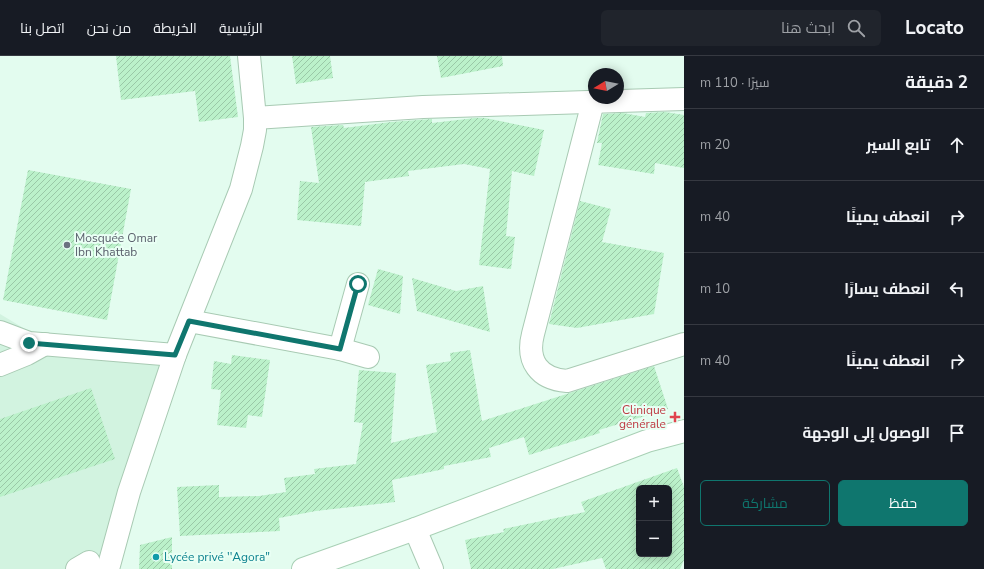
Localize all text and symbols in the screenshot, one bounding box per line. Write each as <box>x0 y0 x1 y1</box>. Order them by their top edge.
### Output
search box <box>601 10 881 46</box>
text: Locato <box>905 15 964 41</box>
icon: search <box>845 17 867 39</box>
text: ابحث هنا <box>781 18 835 38</box>
text: اتصل بنا <box>20 19 65 38</box>
text: من نحن <box>87 19 131 38</box>
text: الخريطة <box>153 19 197 38</box>
text: الرئيسية <box>219 19 263 38</box>
north arrow <box>588 68 624 104</box>
text: 2 دقيقة <box>905 71 968 94</box>
text: سيرًا · 110 m <box>700 74 770 92</box>
icon: ahead <box>946 134 968 156</box>
text: تابع السير <box>866 135 930 155</box>
text: 20 m <box>700 136 730 154</box>
icon: right <box>946 206 968 228</box>
text: انعطف يمينًا <box>846 207 930 227</box>
text: 40 m <box>700 208 730 226</box>
place label: Mosquée Omar Ibn Khattab <box>75 230 158 260</box>
marker: Mosquée Omar Ibn Khattab <box>62 240 72 250</box>
route start <box>349 275 367 293</box>
icon: left <box>946 278 968 300</box>
text: انعطف يسارًا <box>844 279 930 299</box>
text: 10 m <box>700 280 730 298</box>
route end <box>20 334 38 352</box>
icon: right <box>946 350 968 372</box>
text: انعطف يمينًا <box>846 351 930 371</box>
text: 40 m <box>700 352 730 370</box>
place label: Clinique générale <box>619 402 666 432</box>
marker: Clinique générale <box>669 411 681 423</box>
icon: arrive <box>946 422 968 444</box>
text: الوصول إلى الوجهة <box>802 423 930 443</box>
button: مشاركة <box>700 480 830 526</box>
button: حفظ <box>838 480 968 526</box>
map controls <box>636 485 672 557</box>
button: + <box>636 485 672 521</box>
button: − <box>636 521 672 557</box>
place label: Lycée privé ''Agora" <box>164 549 270 565</box>
marker: Lycée privé ''Agora" <box>151 552 161 562</box>

